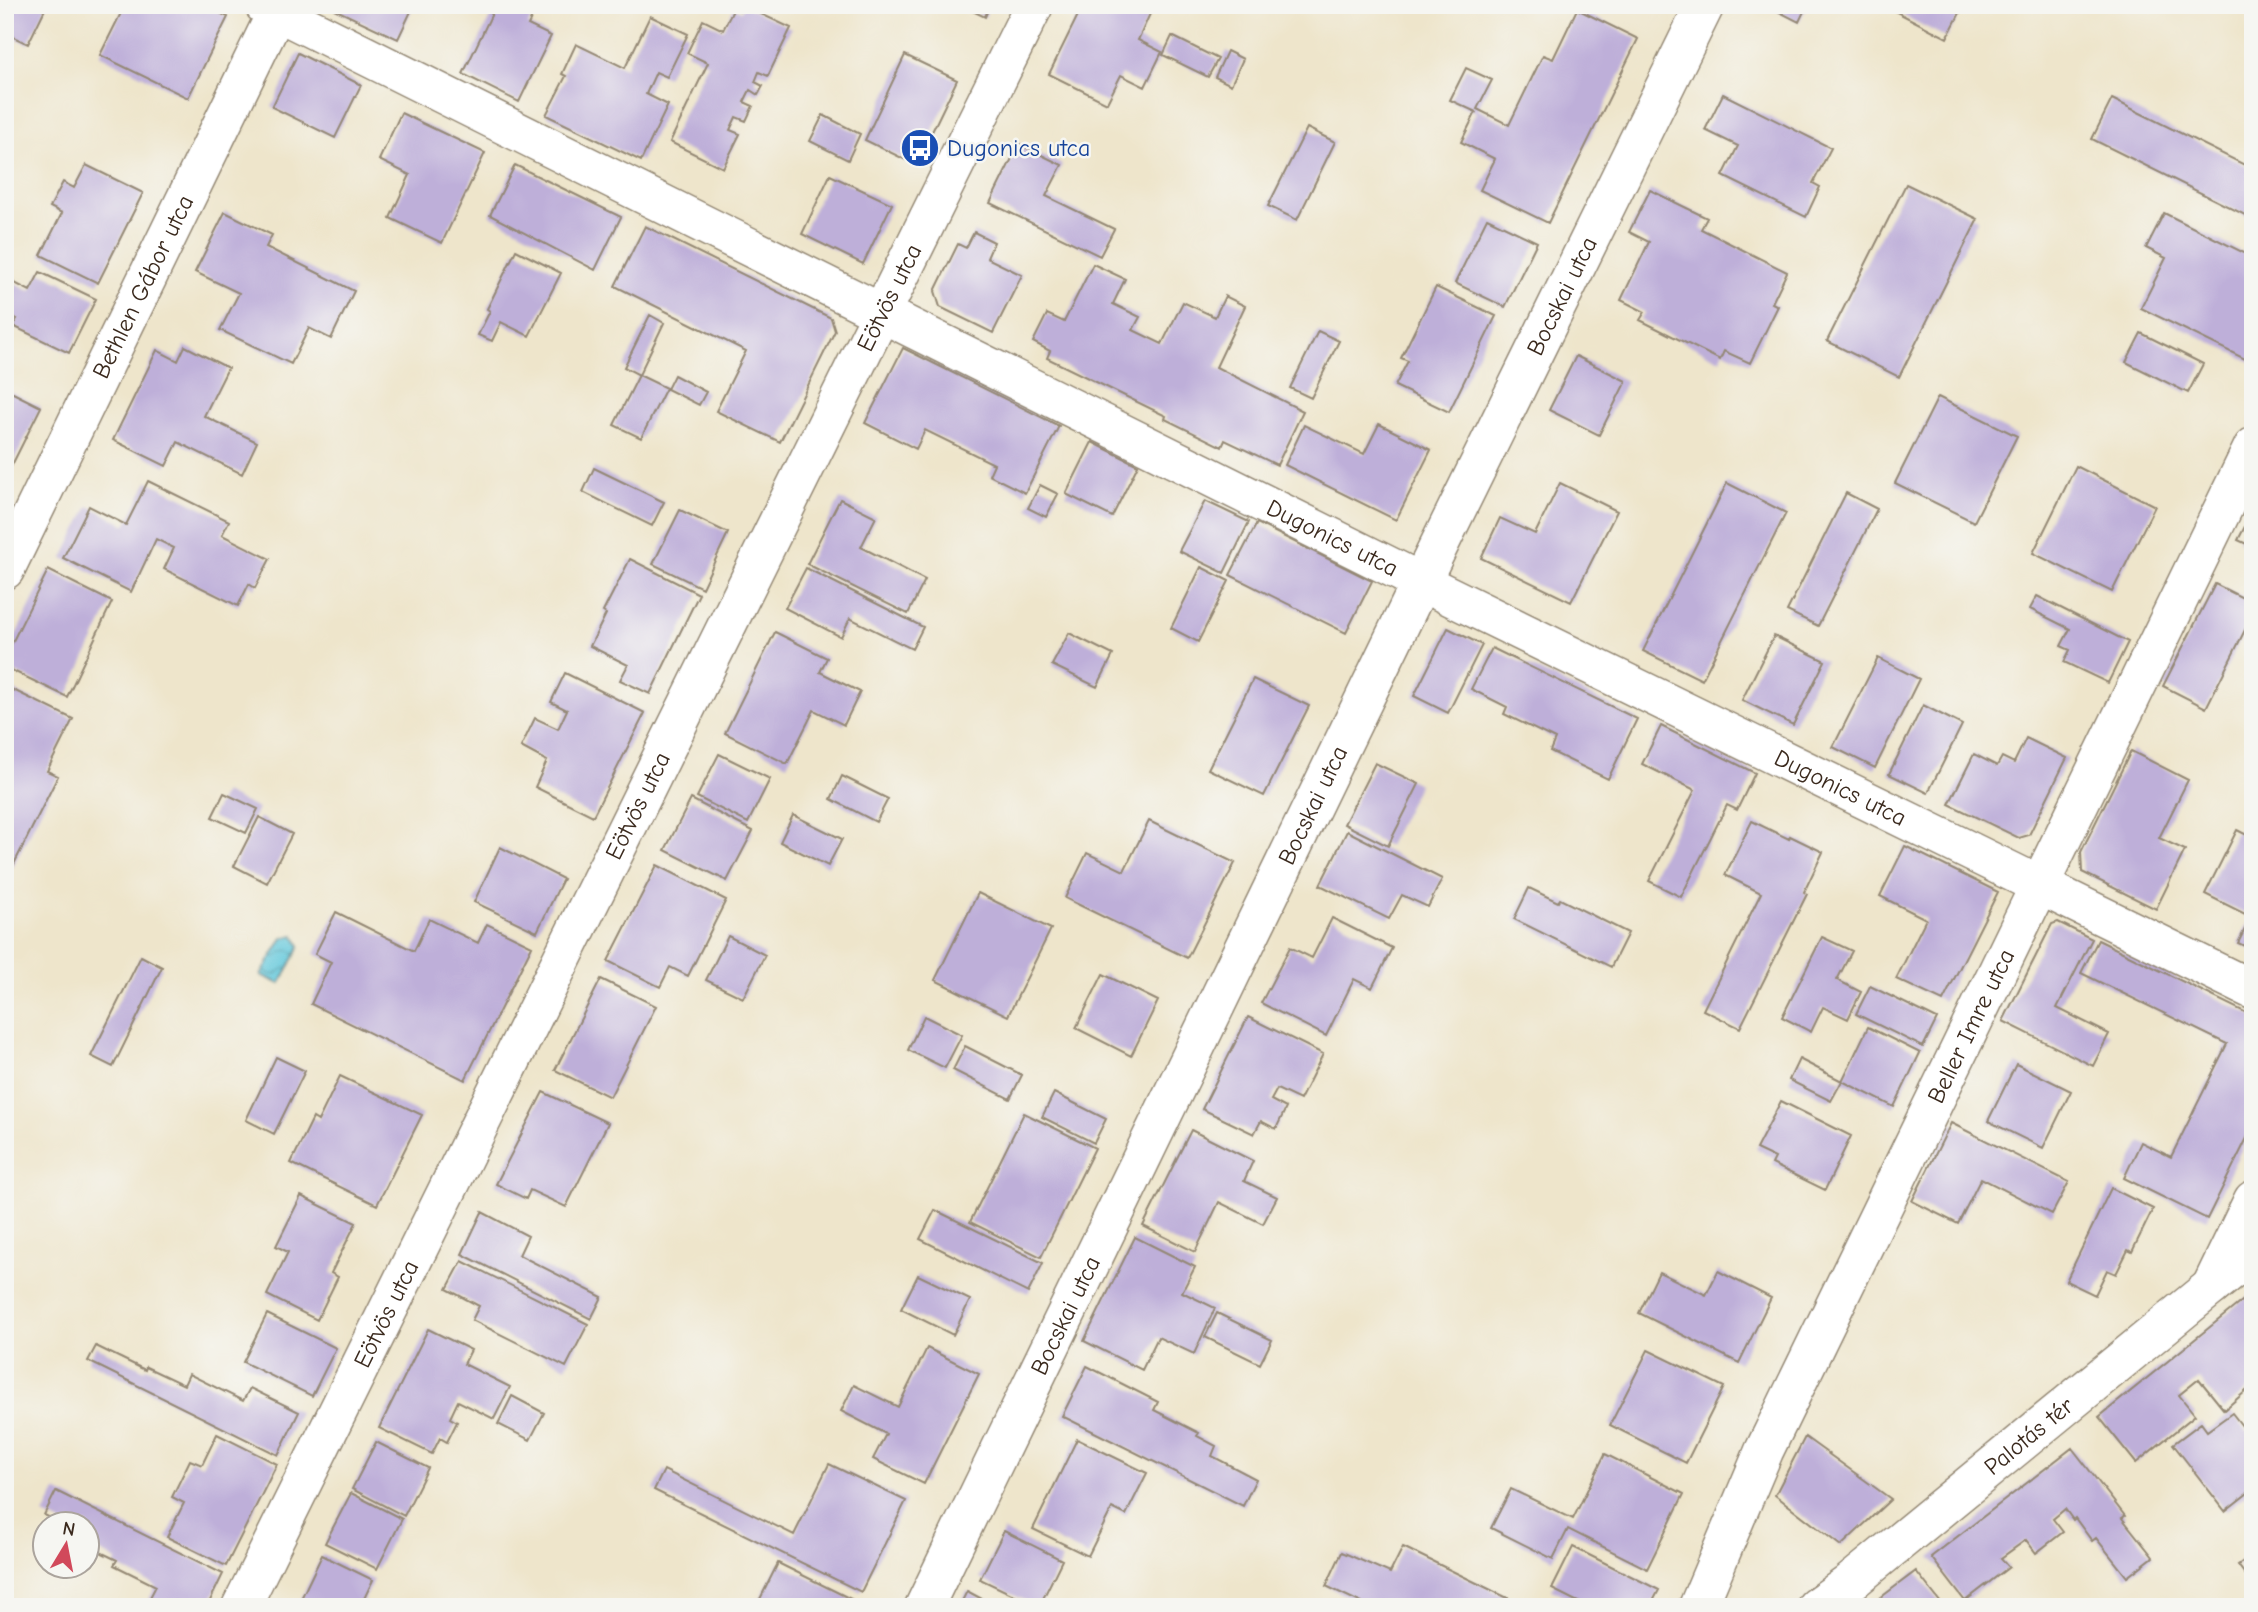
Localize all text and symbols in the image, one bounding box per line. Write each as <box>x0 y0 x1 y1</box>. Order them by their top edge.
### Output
bus stop icon: Dugonics utca <box>899 127 941 169</box>
place label: Dugonics utca <box>947 134 1090 162</box>
street label: Bethlen Gábor utca <box>86 191 199 383</box>
street label: Bocskai utca <box>1521 232 1603 360</box>
street label: Eötvös utca <box>851 239 928 356</box>
street label: Dugonics utca <box>1262 493 1403 582</box>
street label: Bocskai utca <box>1272 741 1353 869</box>
street label: Dugonics utca <box>1770 743 1911 832</box>
street label: Eötvös utca <box>599 747 676 864</box>
street label: Beller Imre utca <box>1922 945 2020 1108</box>
street label: Bocskai utca <box>1025 1252 1106 1379</box>
street label: Eötvös utca <box>348 1256 424 1372</box>
street label: Palotás tér <box>1979 1391 2079 1481</box>
north arrow <box>32 1510 102 1580</box>
text: N <box>61 1517 77 1541</box>

